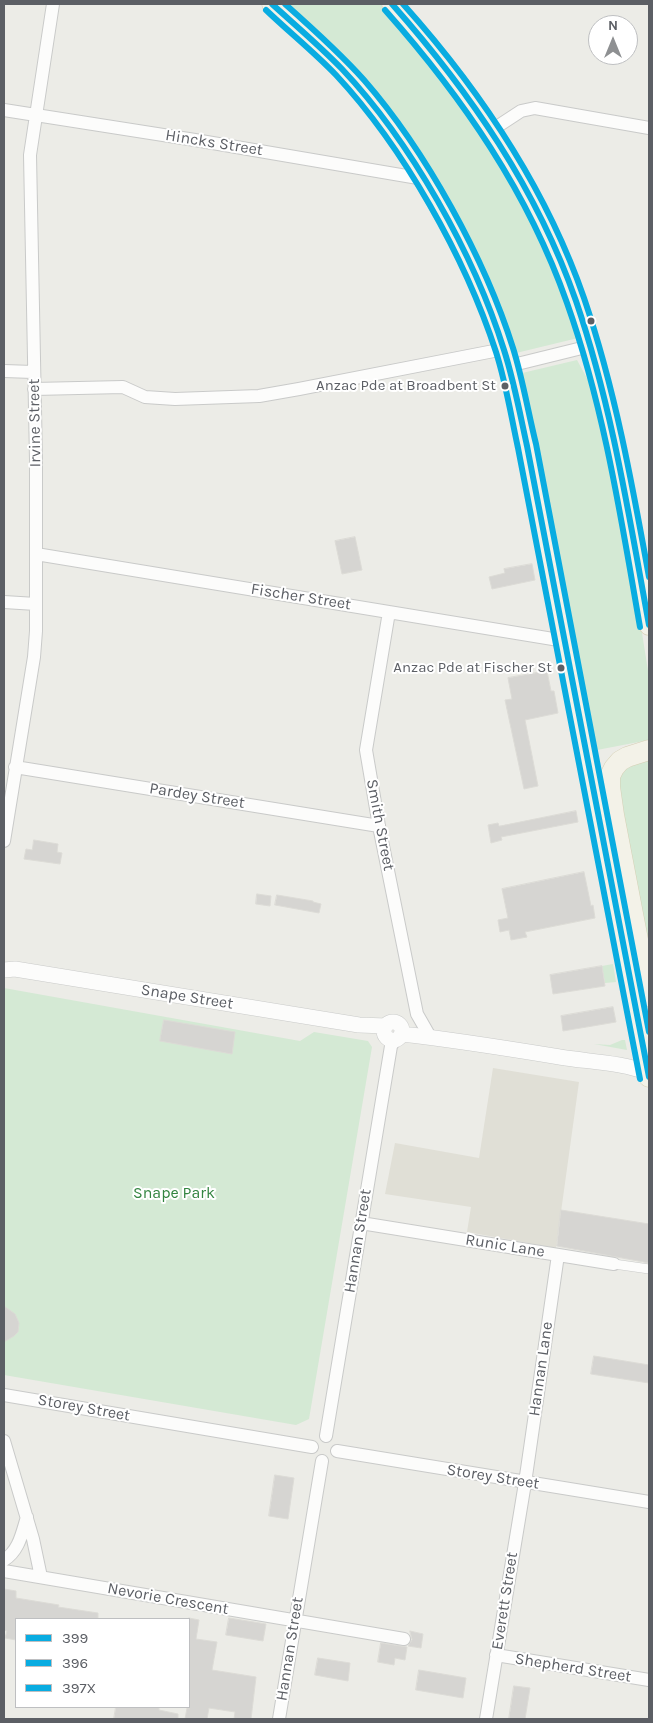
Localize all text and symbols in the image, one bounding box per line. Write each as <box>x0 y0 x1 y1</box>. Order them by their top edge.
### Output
north arrow <box>588 15 638 65</box>
text: N <box>608 17 618 34</box>
street label: Hincks Street <box>164 126 264 160</box>
unlabelled marker <box>586 316 596 326</box>
place label: Anzac Pde at Broadbent St <box>316 377 496 395</box>
street label: Irvine Street <box>25 379 45 467</box>
marker: Anzac Pde at Broadbent St <box>500 381 510 391</box>
street label: Fischer Street <box>250 580 352 614</box>
place label: Anzac Pde at Fischer St <box>393 659 552 677</box>
marker: Anzac Pde at Fischer St <box>556 663 566 673</box>
street label: Smith Street <box>362 778 398 872</box>
street label: Pardey Street <box>148 779 246 813</box>
street label: Snape Street <box>139 980 235 1014</box>
park label: Snape Park <box>133 1183 215 1203</box>
street label: Hannan Street <box>340 1188 376 1294</box>
street label: Runic Lane <box>464 1230 546 1262</box>
street label: Hannan Lane <box>525 1321 557 1417</box>
street label: Storey Street <box>36 1390 132 1426</box>
street label: Storey Street <box>445 1460 541 1494</box>
street label: Everett Street <box>488 1551 522 1651</box>
street label: Nevorie Crescent <box>106 1579 230 1619</box>
street label: Hannan Street <box>272 1596 308 1702</box>
legend <box>15 1618 190 1708</box>
text: 399 <box>62 1629 88 1647</box>
street label: Shepherd Street <box>513 1649 633 1687</box>
text: 396 <box>62 1654 88 1672</box>
text: 397X <box>62 1679 96 1697</box>

